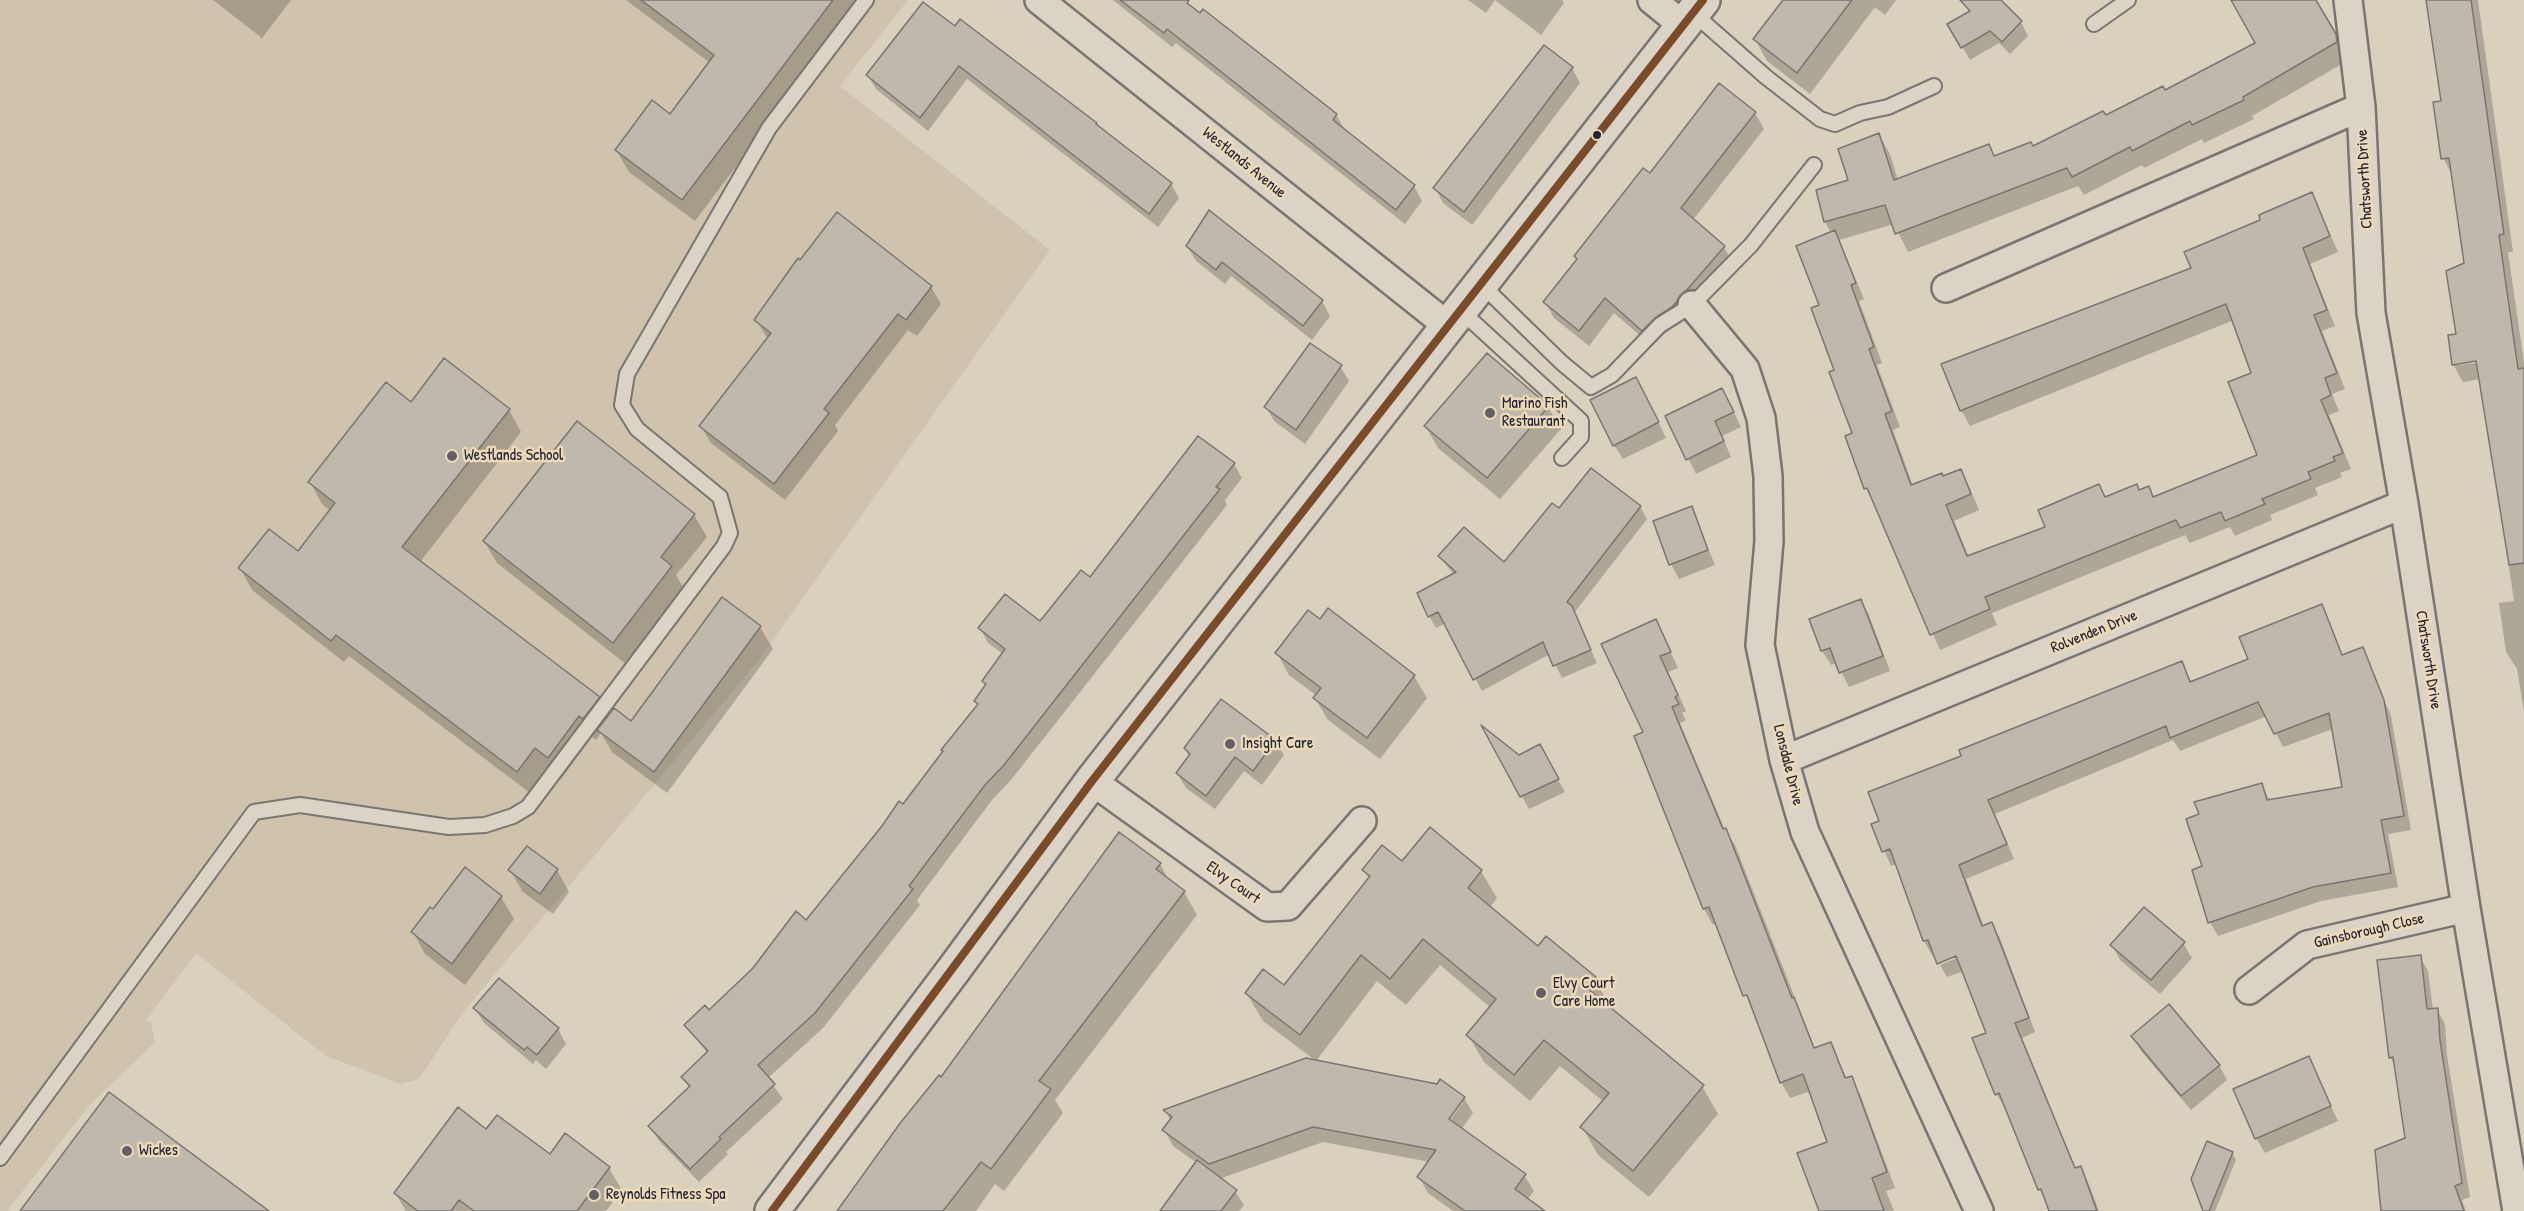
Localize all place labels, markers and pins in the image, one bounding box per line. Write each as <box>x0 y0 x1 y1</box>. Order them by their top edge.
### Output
unlabelled marker <box>1591 129 1603 141</box>
place label: Marino Fish Restaurant <box>1502 394 1567 432</box>
marker: Marino Fish Restaurant <box>1483 406 1497 420</box>
place label: Westlands School <box>464 446 563 466</box>
marker: Westlands School <box>445 449 459 463</box>
place label: Insight Care <box>1242 734 1313 754</box>
marker: Insight Care <box>1223 737 1237 751</box>
place label: Elvy Court Care Home <box>1553 974 1615 1012</box>
marker: Elvy Court Care Home <box>1534 986 1548 1000</box>
place label: Wickes <box>139 1141 178 1161</box>
marker: Wickes <box>120 1144 134 1158</box>
place label: Reynolds Fitness Spa <box>606 1185 726 1205</box>
marker: Reynolds Fitness Spa <box>587 1188 601 1202</box>

